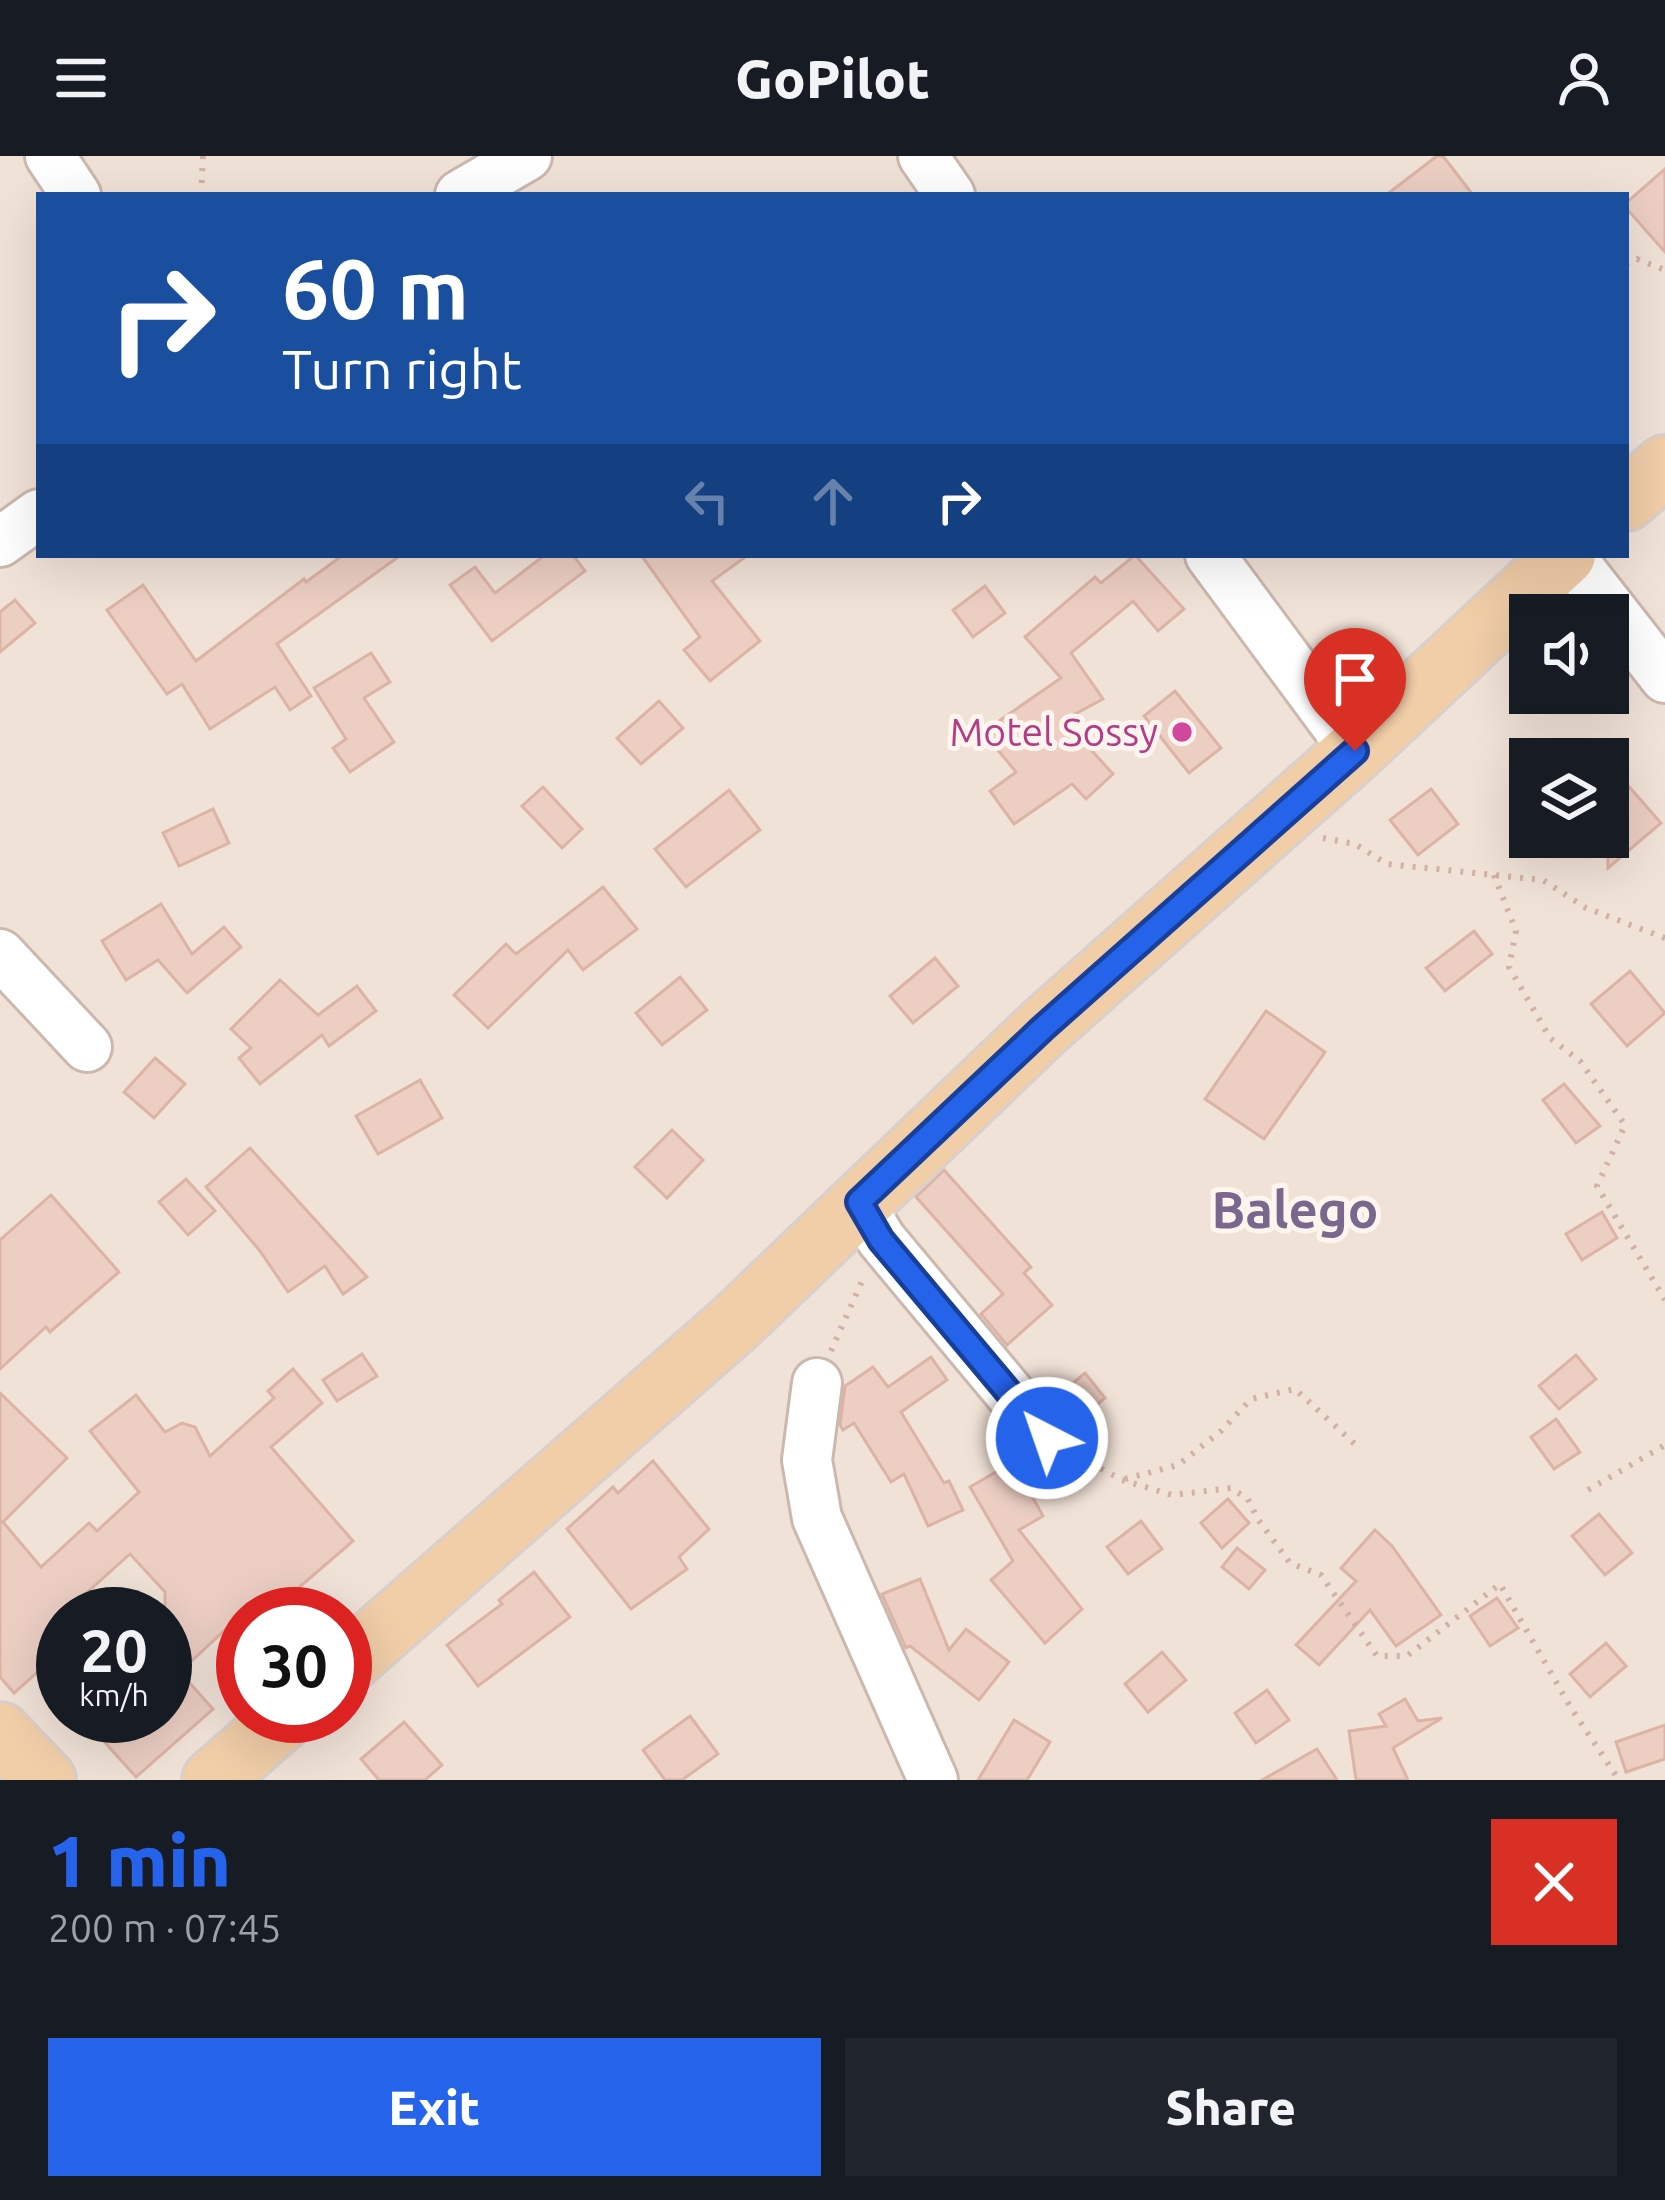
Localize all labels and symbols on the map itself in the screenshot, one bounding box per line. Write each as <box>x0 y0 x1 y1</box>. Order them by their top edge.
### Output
pin <box>1304 628 1406 751</box>
place label: Motel Sossy <box>949 710 1158 753</box>
marker: Motel Sossy <box>1169 719 1195 745</box>
district label: Balego <box>1211 1180 1379 1238</box>
position arrow <box>984 1375 1110 1501</box>
speed limit sign: 30 <box>216 1587 372 1743</box>

